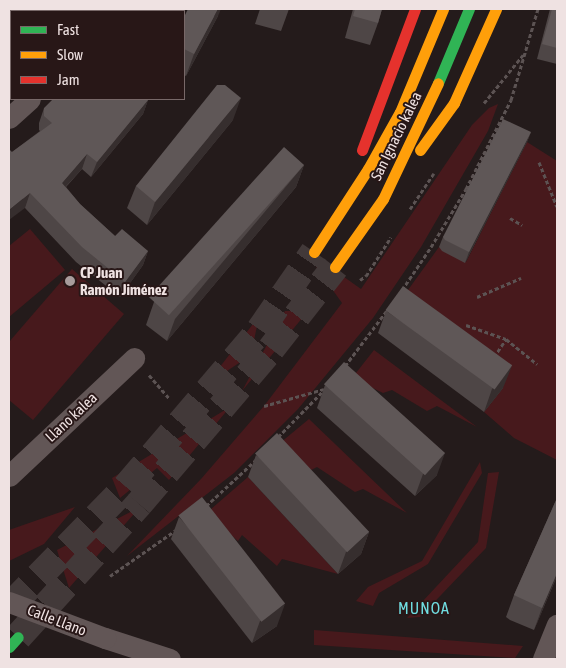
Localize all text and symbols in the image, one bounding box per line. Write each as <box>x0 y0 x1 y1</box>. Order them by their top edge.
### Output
legend <box>10 10 185 100</box>
text: Fast <box>57 21 79 38</box>
text: Slow <box>57 46 83 63</box>
text: Jam <box>57 71 80 88</box>
street label: San Ignacio kalea <box>367 89 425 183</box>
place label: CP Juan Ramón Jiménez <box>80 263 167 298</box>
marker: CP Juan Ramón Jiménez <box>64 275 76 287</box>
street label: Llano kalea <box>41 388 101 446</box>
district label: MUNOA <box>397 598 451 618</box>
street label: Calle Llano <box>25 601 89 639</box>

